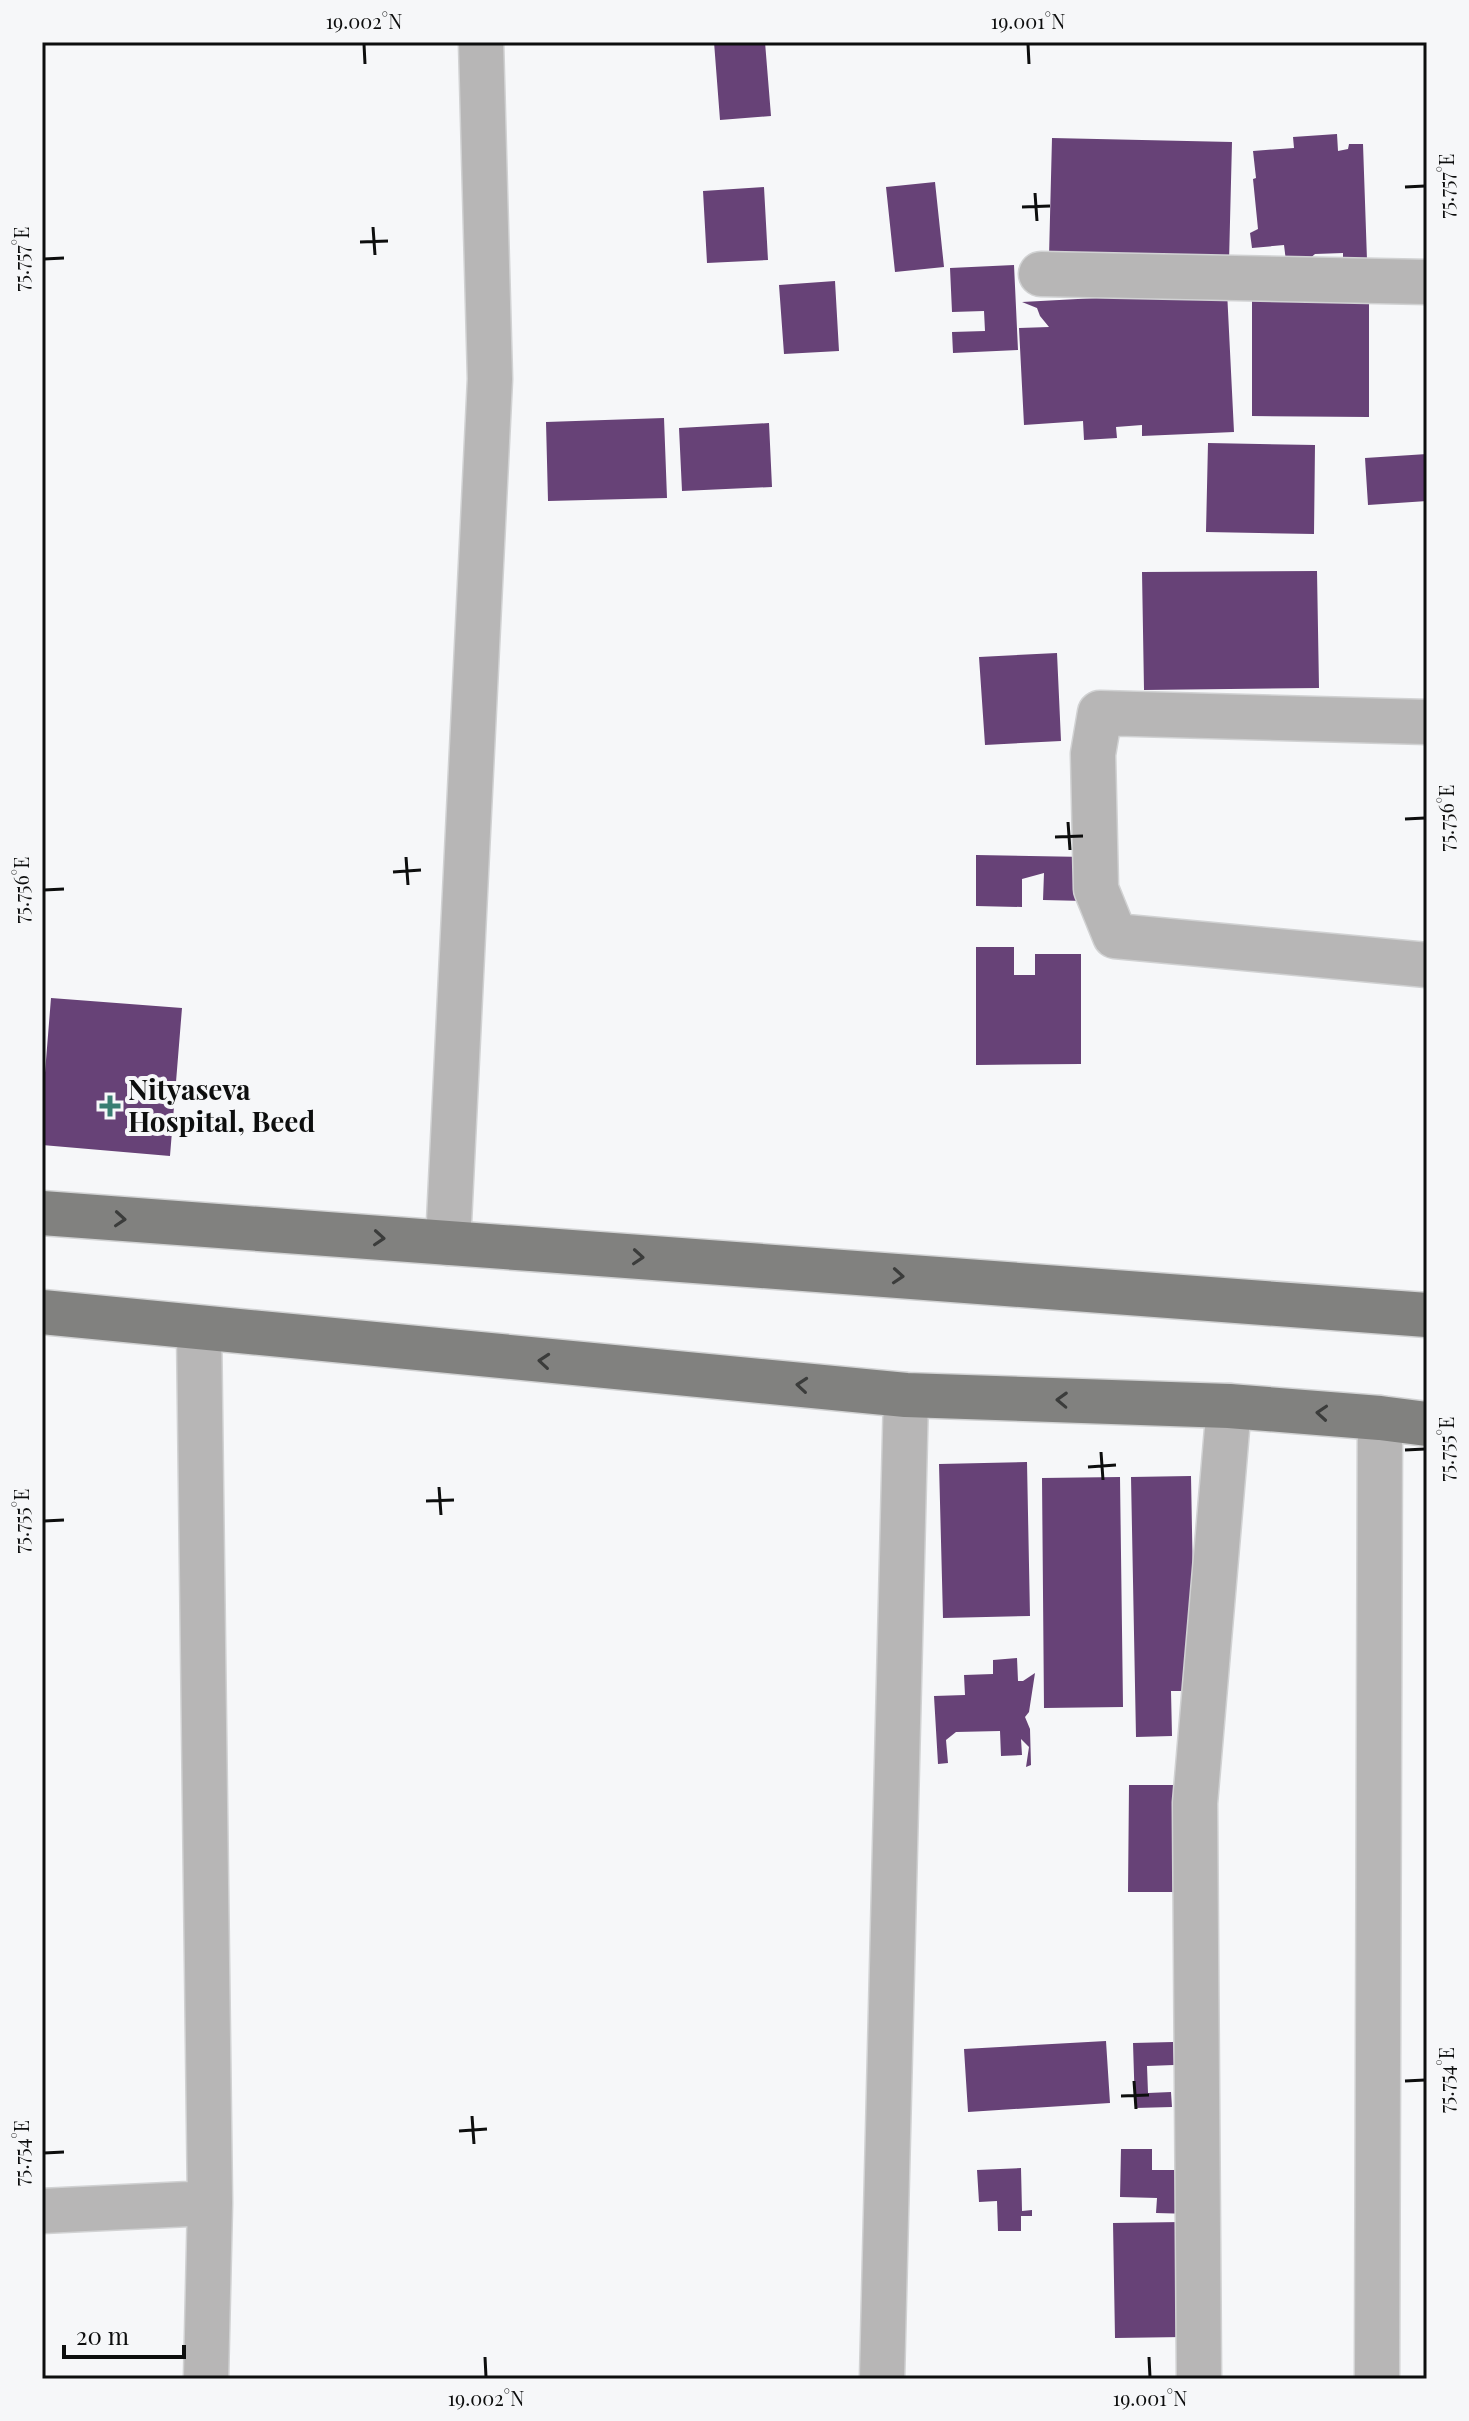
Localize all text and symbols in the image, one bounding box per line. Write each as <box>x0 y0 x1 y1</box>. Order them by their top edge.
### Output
text: 19.002°N <box>326 7 402 34</box>
text: 19.001°N <box>991 7 1065 34</box>
text: 75.757°E <box>1432 154 1459 218</box>
text: 75.757°E <box>7 227 34 291</box>
text: 75.756°E <box>1432 785 1459 851</box>
text: 75.756°E <box>7 857 34 923</box>
place label: Nityaseva Hospital, Beed <box>128 1070 315 1139</box>
marker: Nityaseva Hospital, Beed <box>99 1095 121 1117</box>
one-way arrow <box>114 1210 127 1227</box>
one-way arrow <box>373 1229 386 1246</box>
one-way arrow <box>632 1248 645 1265</box>
one-way arrow <box>892 1267 905 1284</box>
one-way arrow <box>537 1352 550 1369</box>
one-way arrow <box>796 1377 809 1394</box>
one-way arrow <box>1055 1392 1068 1409</box>
one-way arrow <box>1315 1405 1328 1422</box>
text: 75.755°E <box>1432 1417 1459 1481</box>
text: 75.755°E <box>7 1489 34 1553</box>
text: 75.754°E <box>1432 2047 1459 2113</box>
text: 75.754°E <box>7 2120 34 2186</box>
scale bar <box>64 2309 184 2359</box>
text: 20 m <box>76 2319 129 2351</box>
text: 19.002°N <box>448 2384 524 2411</box>
text: 19.001°N <box>1113 2384 1187 2411</box>

